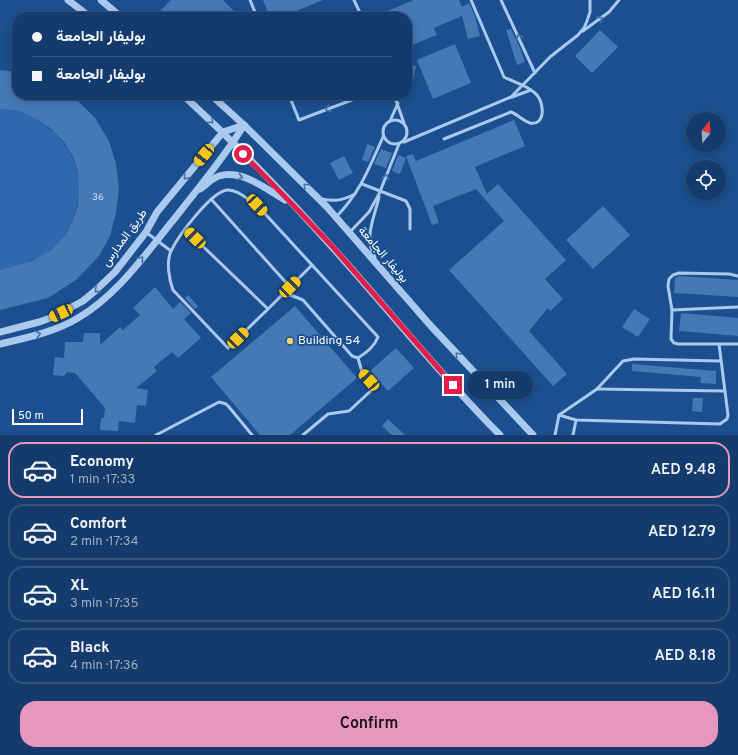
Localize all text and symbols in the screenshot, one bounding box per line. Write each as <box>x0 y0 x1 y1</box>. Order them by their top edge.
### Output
one-way arrow <box>595 16 602 23</box>
text: بوليفار الجامعة <box>56 28 146 47</box>
one-way arrow <box>515 34 523 41</box>
text: بوليفار الجامعة <box>56 66 146 85</box>
one-way arrow <box>325 104 332 112</box>
north arrow <box>686 112 726 152</box>
map controls <box>686 112 726 200</box>
one-way arrow <box>207 117 214 124</box>
car <box>192 142 216 168</box>
route start <box>234 145 252 163</box>
button: locate <box>686 160 726 200</box>
one-way arrow <box>183 172 190 180</box>
one-way arrow <box>237 172 244 181</box>
one-way arrow <box>381 174 389 182</box>
one-way arrow <box>303 183 311 191</box>
house number: 36 <box>92 191 104 204</box>
car <box>244 192 270 218</box>
street label: طريق المدارس <box>99 206 152 270</box>
street label: بوليفار الجامعة <box>354 223 412 287</box>
car <box>182 225 208 251</box>
one-way arrow <box>136 257 143 264</box>
car <box>277 274 303 300</box>
one-way arrow <box>94 285 102 292</box>
car <box>48 302 74 324</box>
car <box>225 325 251 351</box>
one-way arrow <box>34 330 41 339</box>
place label: Building 54 <box>298 333 360 349</box>
marker: Building 54 <box>285 336 295 346</box>
one-way arrow <box>456 352 463 360</box>
car <box>357 367 381 393</box>
callout: 1 min <box>467 371 533 399</box>
route end <box>444 376 462 394</box>
text: 1 min <box>485 377 515 393</box>
scale bar <box>12 407 83 426</box>
text: 50 m <box>18 409 44 423</box>
icon: car <box>22 452 58 488</box>
text: Economy <box>70 453 134 472</box>
text: AED 9.48 <box>651 461 716 480</box>
text: 1 min · 17:33 <box>70 472 135 488</box>
icon: car <box>22 514 58 550</box>
text: Comfort <box>70 515 127 534</box>
text: AED 12.79 <box>648 523 716 542</box>
text: 2 min · 17:34 <box>70 534 139 550</box>
icon: car <box>22 576 58 612</box>
text: XL <box>70 577 88 596</box>
text: AED 16.11 <box>652 585 716 604</box>
text: 3 min · 17:35 <box>70 596 139 612</box>
icon: car <box>22 638 58 674</box>
text: Black <box>70 639 110 658</box>
text: AED 8.18 <box>654 647 716 666</box>
text: 4 min · 17:36 <box>70 658 138 674</box>
button: Confirm <box>20 701 718 747</box>

